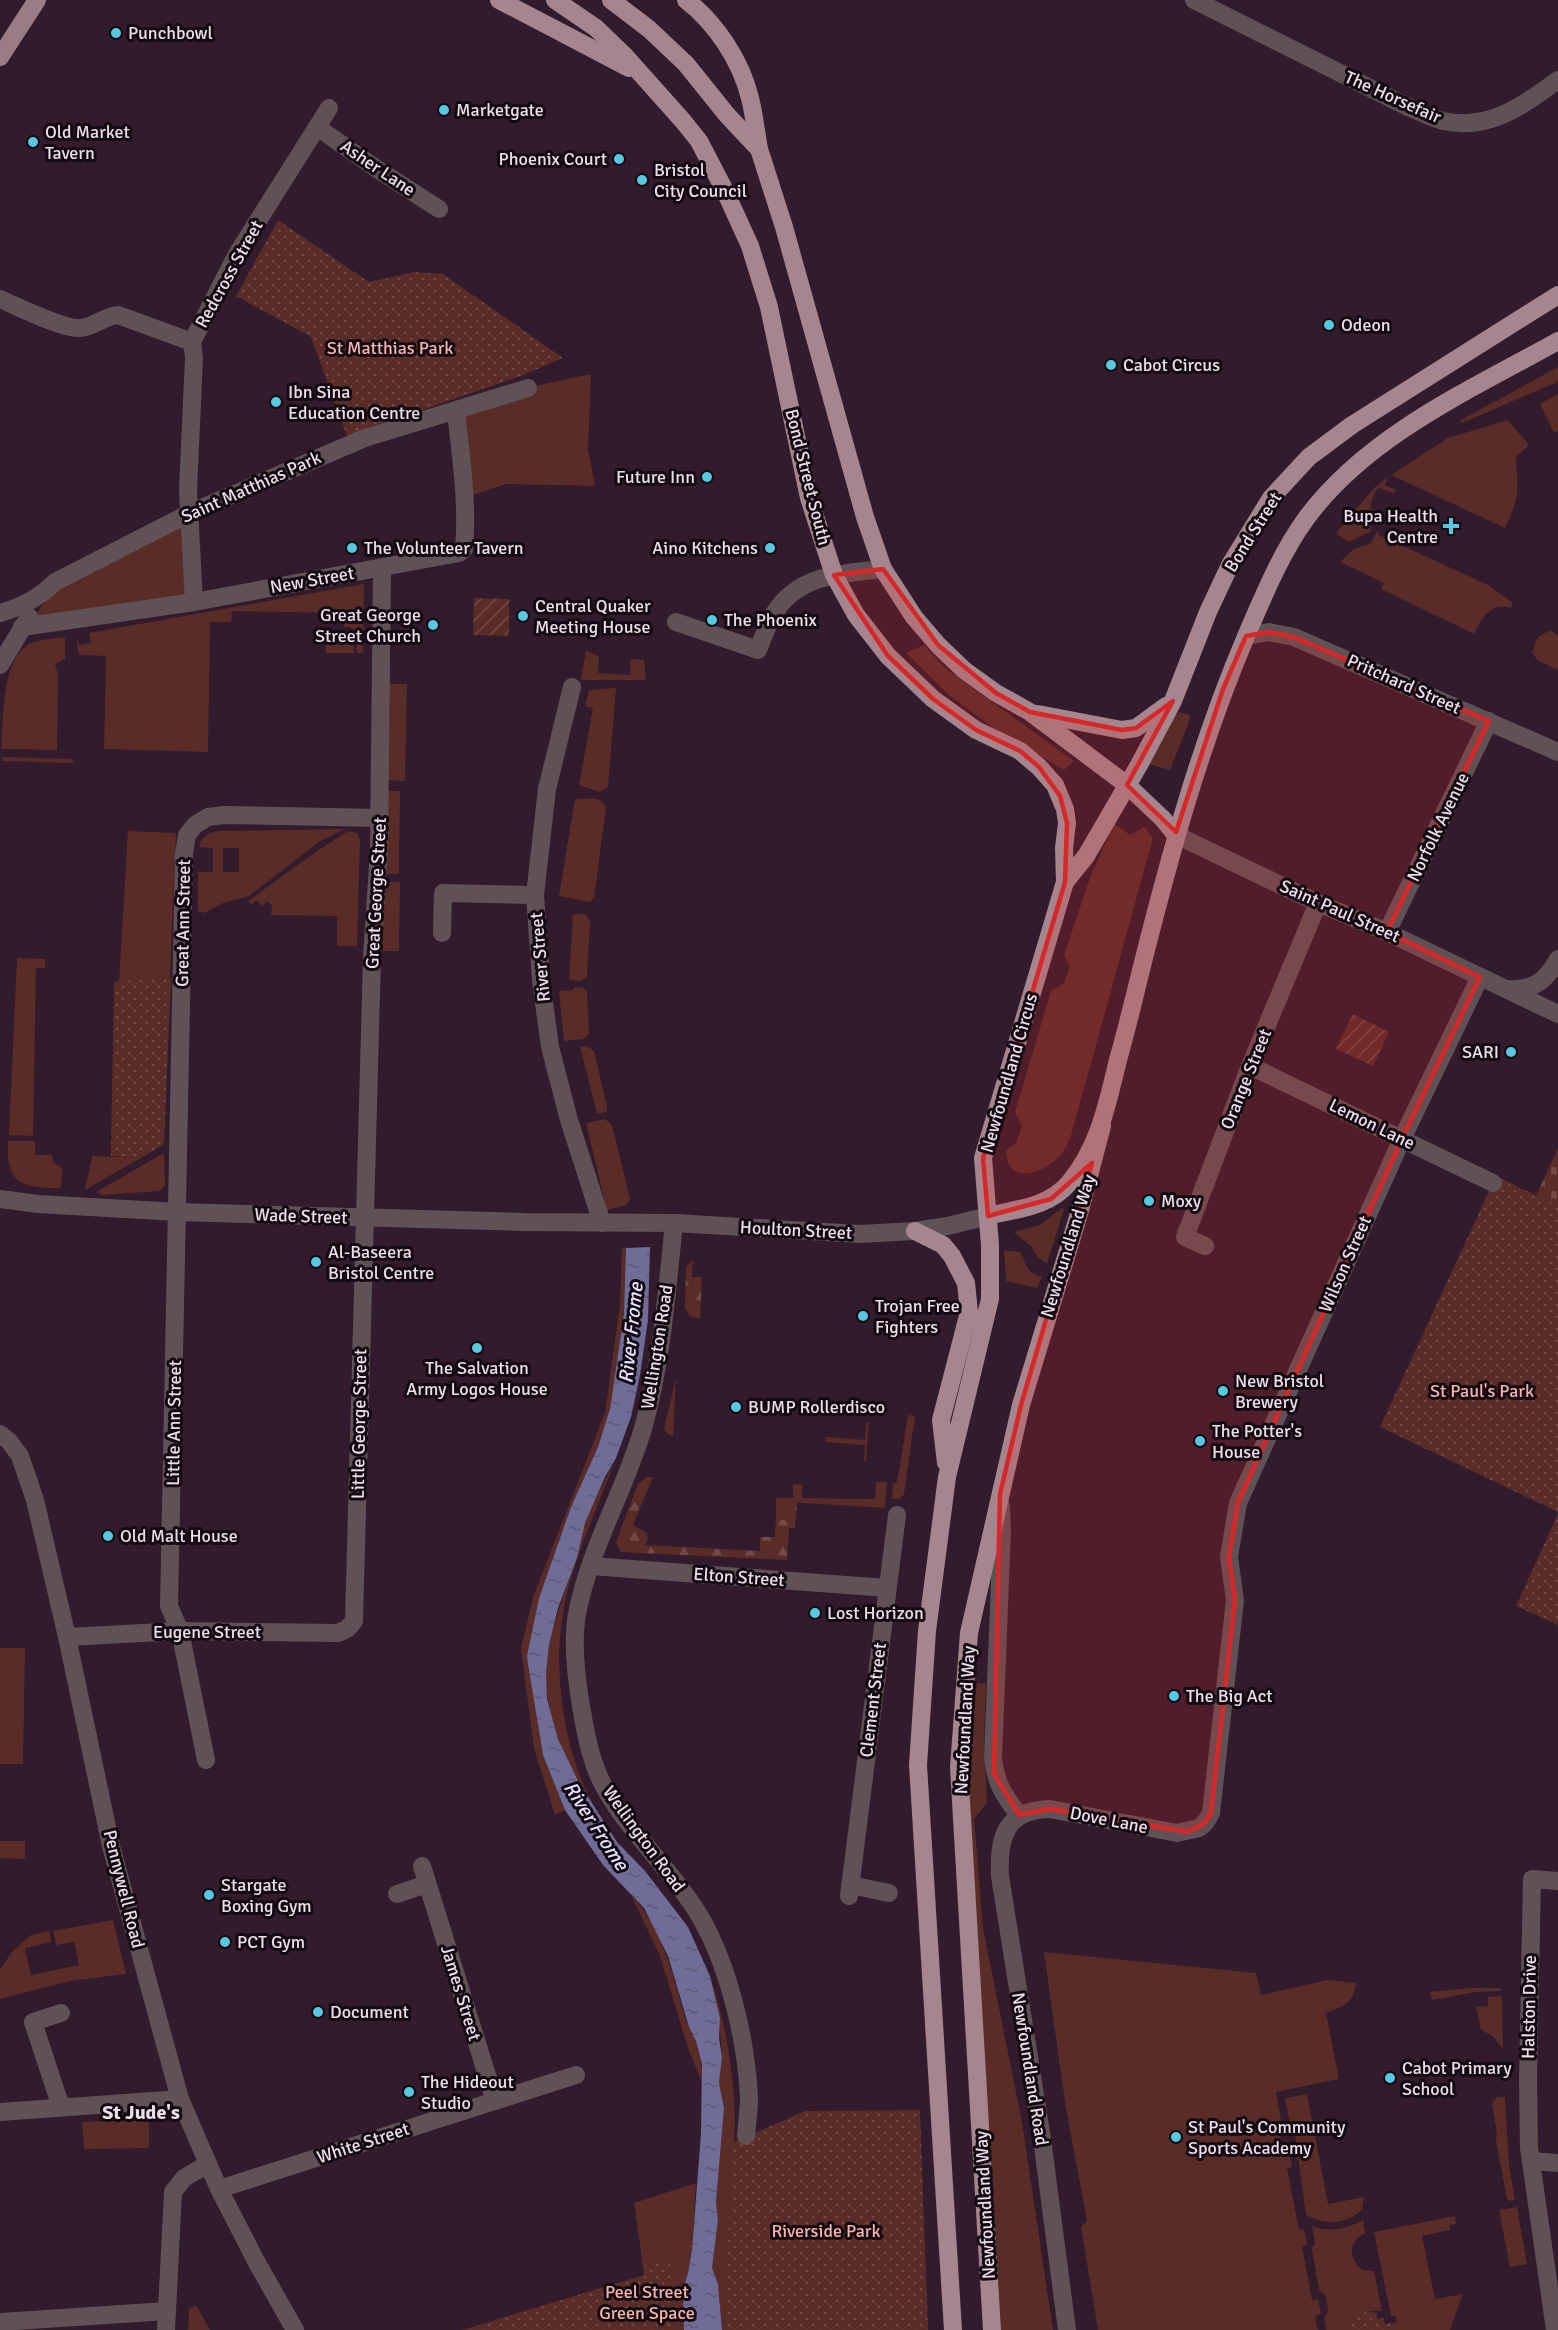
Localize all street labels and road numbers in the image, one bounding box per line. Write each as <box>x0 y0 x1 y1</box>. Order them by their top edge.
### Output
street label: The Horsefair <box>1341 66 1445 128</box>
street label: Asher Lane <box>336 135 420 201</box>
street label: Redcross Street <box>190 216 268 332</box>
street label: Bond Street South <box>780 407 836 547</box>
street label: Saint Matthias Park <box>178 446 324 528</box>
street label: Bond Street <box>1220 488 1286 576</box>
street label: New Street <box>268 562 356 598</box>
street label: Pritchard Street <box>1344 649 1464 719</box>
street label: Norfolk Avenue <box>1402 769 1474 885</box>
street label: Great George Street <box>361 817 391 969</box>
street label: Great Ann Street <box>171 859 195 987</box>
street label: Saint Paul Street <box>1277 875 1403 947</box>
street label: River Street <box>525 911 555 1003</box>
street label: Newfoundland Circus <box>976 991 1042 1155</box>
street label: Orange Street <box>1216 1025 1276 1133</box>
street label: Lemon Lane <box>1326 1094 1418 1154</box>
street label: Newfoundland Way <box>1036 1171 1100 1320</box>
street label: Wade Street <box>254 1203 348 1229</box>
street label: Wilson Street <box>1314 1212 1376 1316</box>
street label: Houlton Street <box>739 1216 853 1244</box>
street label: Wellington Road <box>636 1283 678 1411</box>
street label: Little George Street <box>347 1349 371 1499</box>
street label: Little Ann Street <box>162 1360 186 1486</box>
street label: Elton Street <box>693 1563 785 1591</box>
street label: Eugene Street <box>153 1621 261 1643</box>
street label: Clement Street <box>855 1641 891 1759</box>
street label: Newfoundland Way <box>950 1645 980 1795</box>
street label: Wellington Road <box>598 1782 690 1896</box>
street label: Dove Lane <box>1068 1802 1150 1838</box>
street label: Pennywell Road <box>99 1828 149 1950</box>
street label: James Street <box>436 1943 486 2043</box>
street label: Halston Drive <box>1517 1955 1541 2059</box>
street label: Newfoundland Road <box>1007 1991 1053 2147</box>
street label: White Street <box>314 2118 412 2168</box>
street label: Newfoundland Way <box>970 2130 1000 2280</box>

